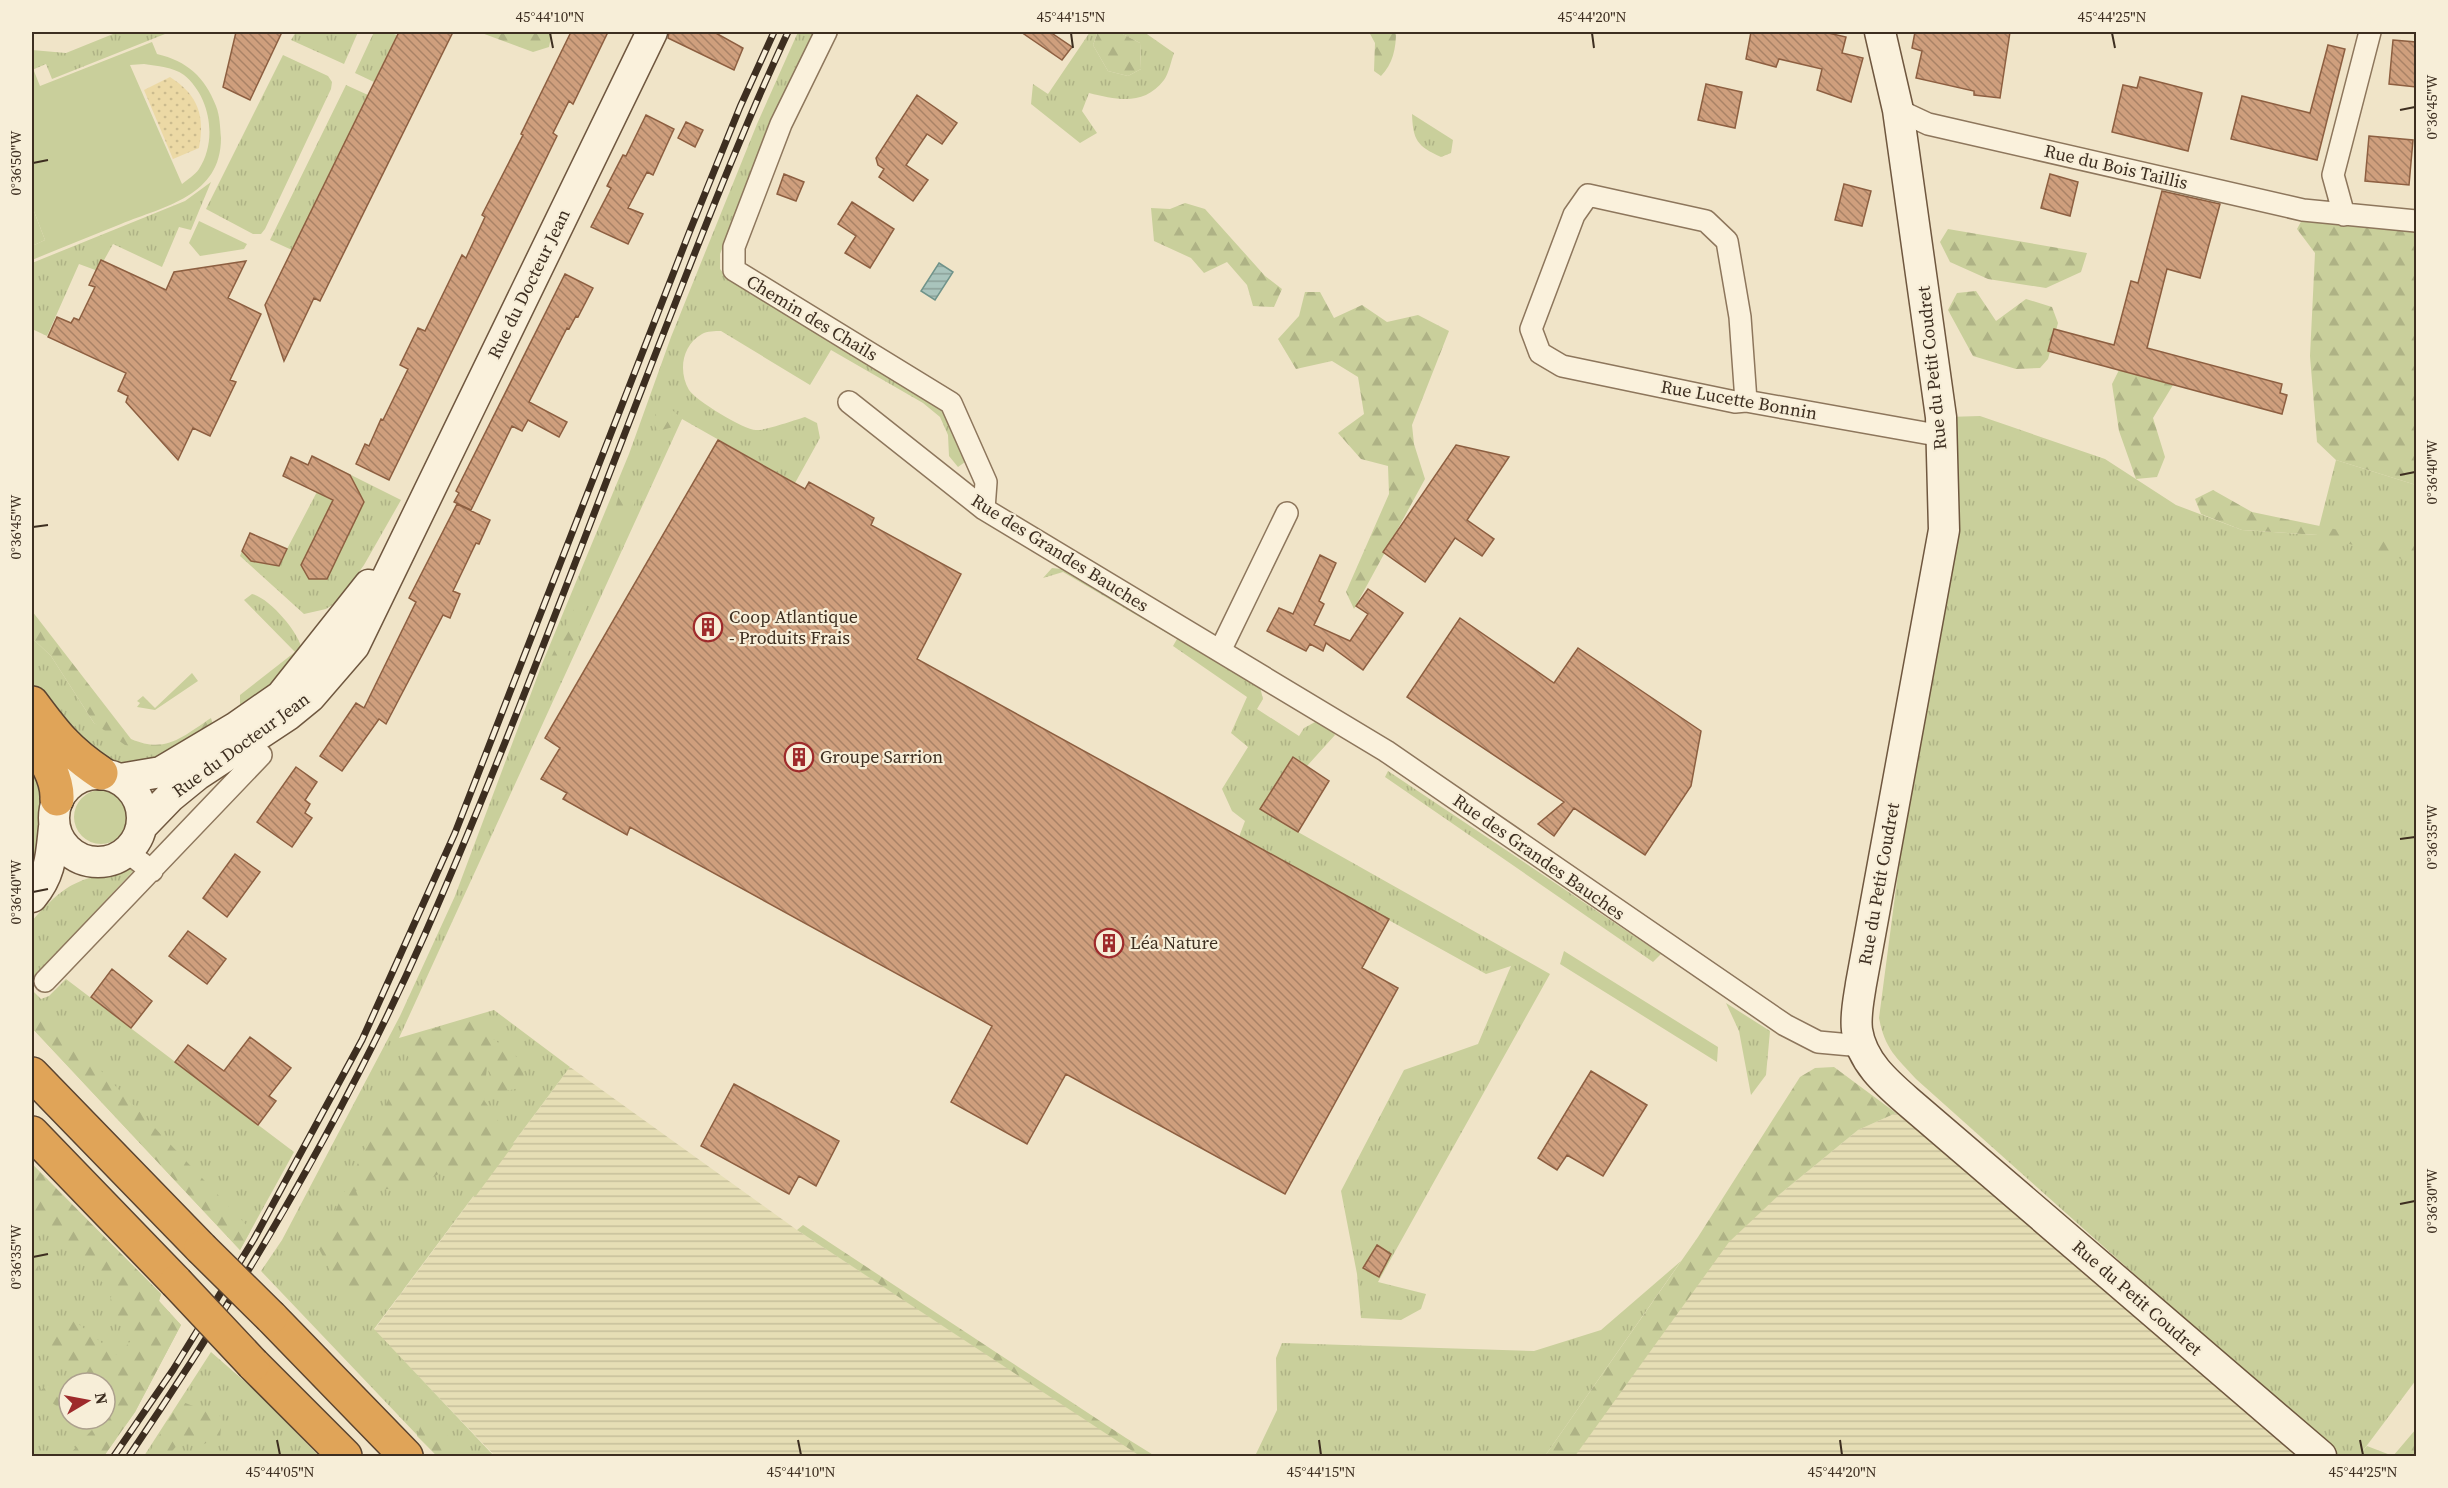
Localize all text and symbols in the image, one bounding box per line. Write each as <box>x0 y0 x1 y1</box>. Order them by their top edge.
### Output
text: 45°44'10"N <box>515 6 585 27</box>
text: 45°44'15"N <box>1036 6 1106 27</box>
text: 45°44'20"N <box>1557 6 1627 27</box>
text: 45°44'25"N <box>2077 6 2147 27</box>
text: 0°36'45"W <box>2421 74 2442 139</box>
text: 0°36'50"W <box>5 130 26 195</box>
street label: Rue du Bois Taillis <box>2042 138 2191 195</box>
street label: Rue du Docteur Jean <box>481 204 576 363</box>
street label: Chemin des Chails <box>742 268 883 367</box>
street label: Rue du Petit Coudret <box>1910 285 1953 451</box>
street label: Rue Lucette Bonnin <box>1659 373 1819 426</box>
text: 0°36'40"W <box>2421 439 2442 504</box>
street label: Rue des Grandes Bauches <box>967 488 1154 618</box>
text: 0°36'45"W <box>5 494 26 559</box>
place label: Coop Atlantique - Produits Frais <box>729 604 858 650</box>
building icon: Coop Atlantique - Produits Frais <box>692 611 724 643</box>
street label: Rue du Docteur Jean <box>167 686 314 803</box>
building icon: Groupe Sarrion <box>783 741 815 773</box>
place label: Groupe Sarrion <box>820 744 943 769</box>
street label: Rue des Grandes Bauches <box>1448 788 1631 926</box>
street label: Rue du Petit Coudret <box>1852 801 1905 967</box>
text: 0°36'35"W <box>2421 804 2442 869</box>
text: 0°36'40"W <box>5 859 26 924</box>
building icon: Léa Nature <box>1093 927 1125 959</box>
place label: Léa Nature <box>1130 930 1218 955</box>
text: 0°36'30"W <box>2421 1168 2442 1233</box>
text: 0°36'35"W <box>5 1224 26 1289</box>
street label: Rue du Petit Coudret <box>2067 1234 2208 1361</box>
north arrow <box>57 1371 117 1431</box>
text: N <box>90 1391 114 1406</box>
text: 45°44'05"N <box>245 1461 315 1482</box>
text: 45°44'10"N <box>766 1461 836 1482</box>
text: 45°44'15"N <box>1286 1461 1356 1482</box>
text: 45°44'20"N <box>1807 1461 1877 1482</box>
text: 45°44'25"N <box>2328 1461 2398 1482</box>

